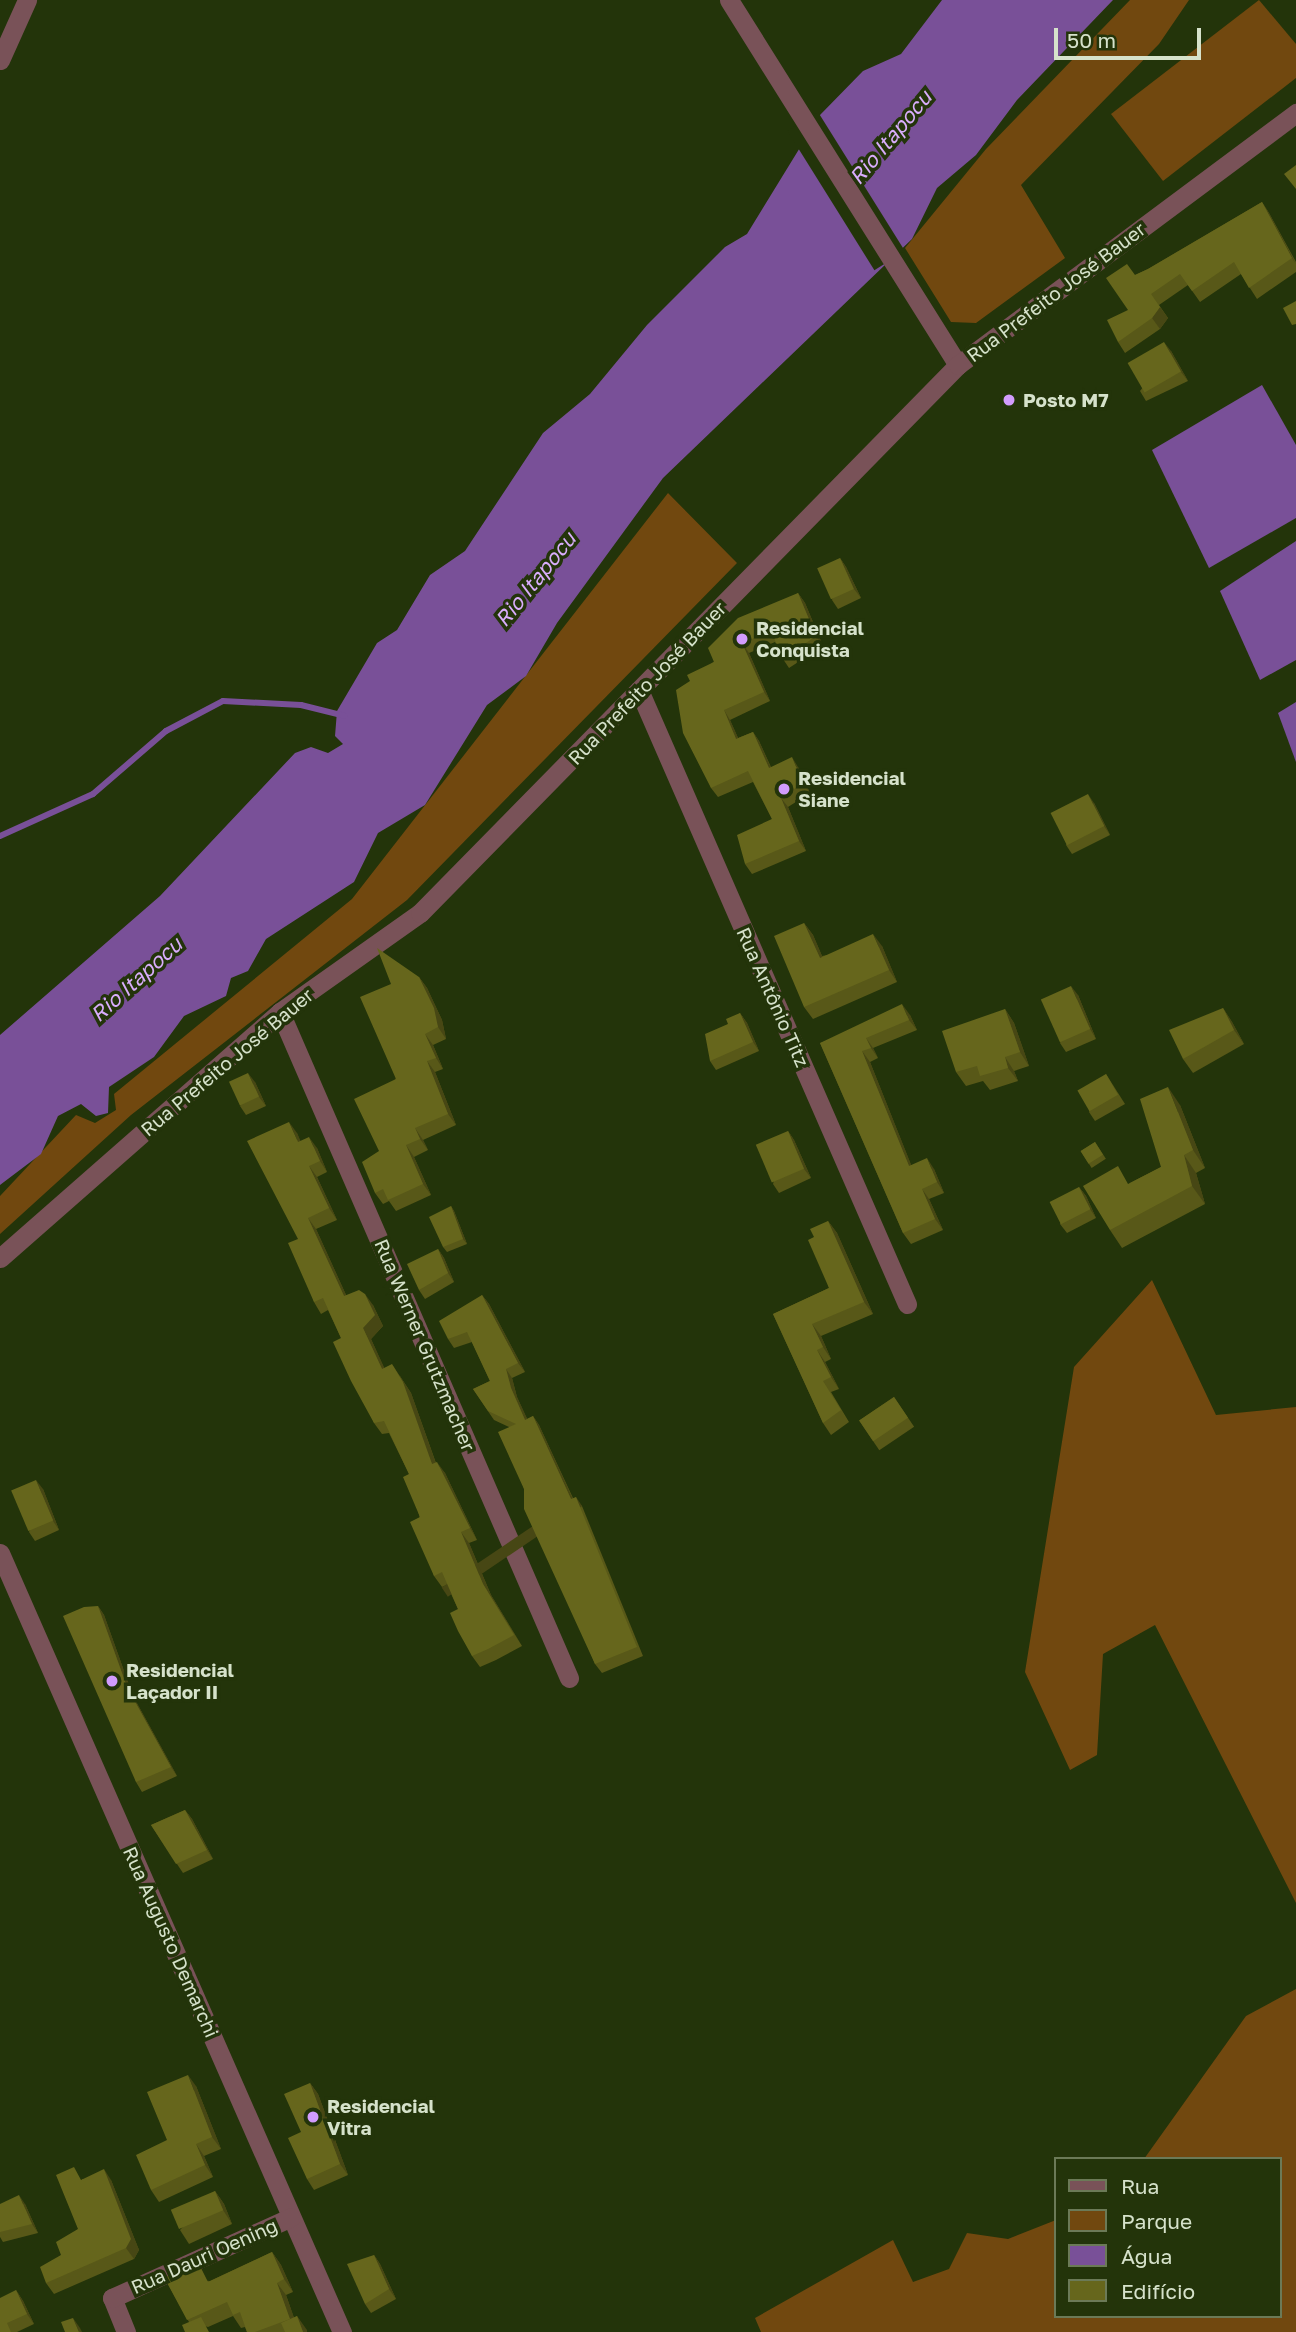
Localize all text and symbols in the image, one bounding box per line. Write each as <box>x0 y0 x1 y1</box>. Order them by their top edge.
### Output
scale bar <box>1058 14 1205 58</box>
text: 50 m <box>1067 27 1116 53</box>
water label: Rio Itapocu <box>844 85 936 189</box>
street label: Rua Prefeito José Bauer <box>962 217 1150 367</box>
place label: Posto M7 <box>1023 389 1109 411</box>
marker: Posto M7 <box>1001 392 1017 408</box>
water label: Rio Itapocu <box>489 527 581 631</box>
street label: Rua Prefeito José Bauer <box>563 597 731 769</box>
place label: Residencial Conquista <box>756 617 864 661</box>
marker: Residencial Conquista <box>734 631 750 647</box>
place label: Residencial Siane <box>798 767 906 811</box>
marker: Residencial Siane <box>776 781 792 797</box>
street label: Rua Antônio Titz <box>732 924 814 1070</box>
water label: Rio Itapocu <box>85 931 187 1027</box>
street label: Rua Prefeito José Bauer <box>136 983 318 1141</box>
street label: Rua Werner Grutzmacher <box>370 1235 480 1455</box>
place label: Residencial Laçador II <box>126 1659 234 1703</box>
marker: Residencial Laçador II <box>104 1673 120 1689</box>
street label: Rua Augusto Demarchi <box>119 1843 223 2041</box>
place label: Residencial Vitra <box>327 2095 435 2139</box>
marker: Residencial Vitra <box>305 2109 321 2125</box>
legend <box>1054 2157 1282 2318</box>
text: Rua <box>1121 2173 1159 2199</box>
text: Parque <box>1121 2208 1192 2234</box>
street label: Rua Dauri Oening <box>127 2214 281 2298</box>
text: Água <box>1121 2243 1172 2269</box>
text: Edifício <box>1121 2278 1195 2304</box>

